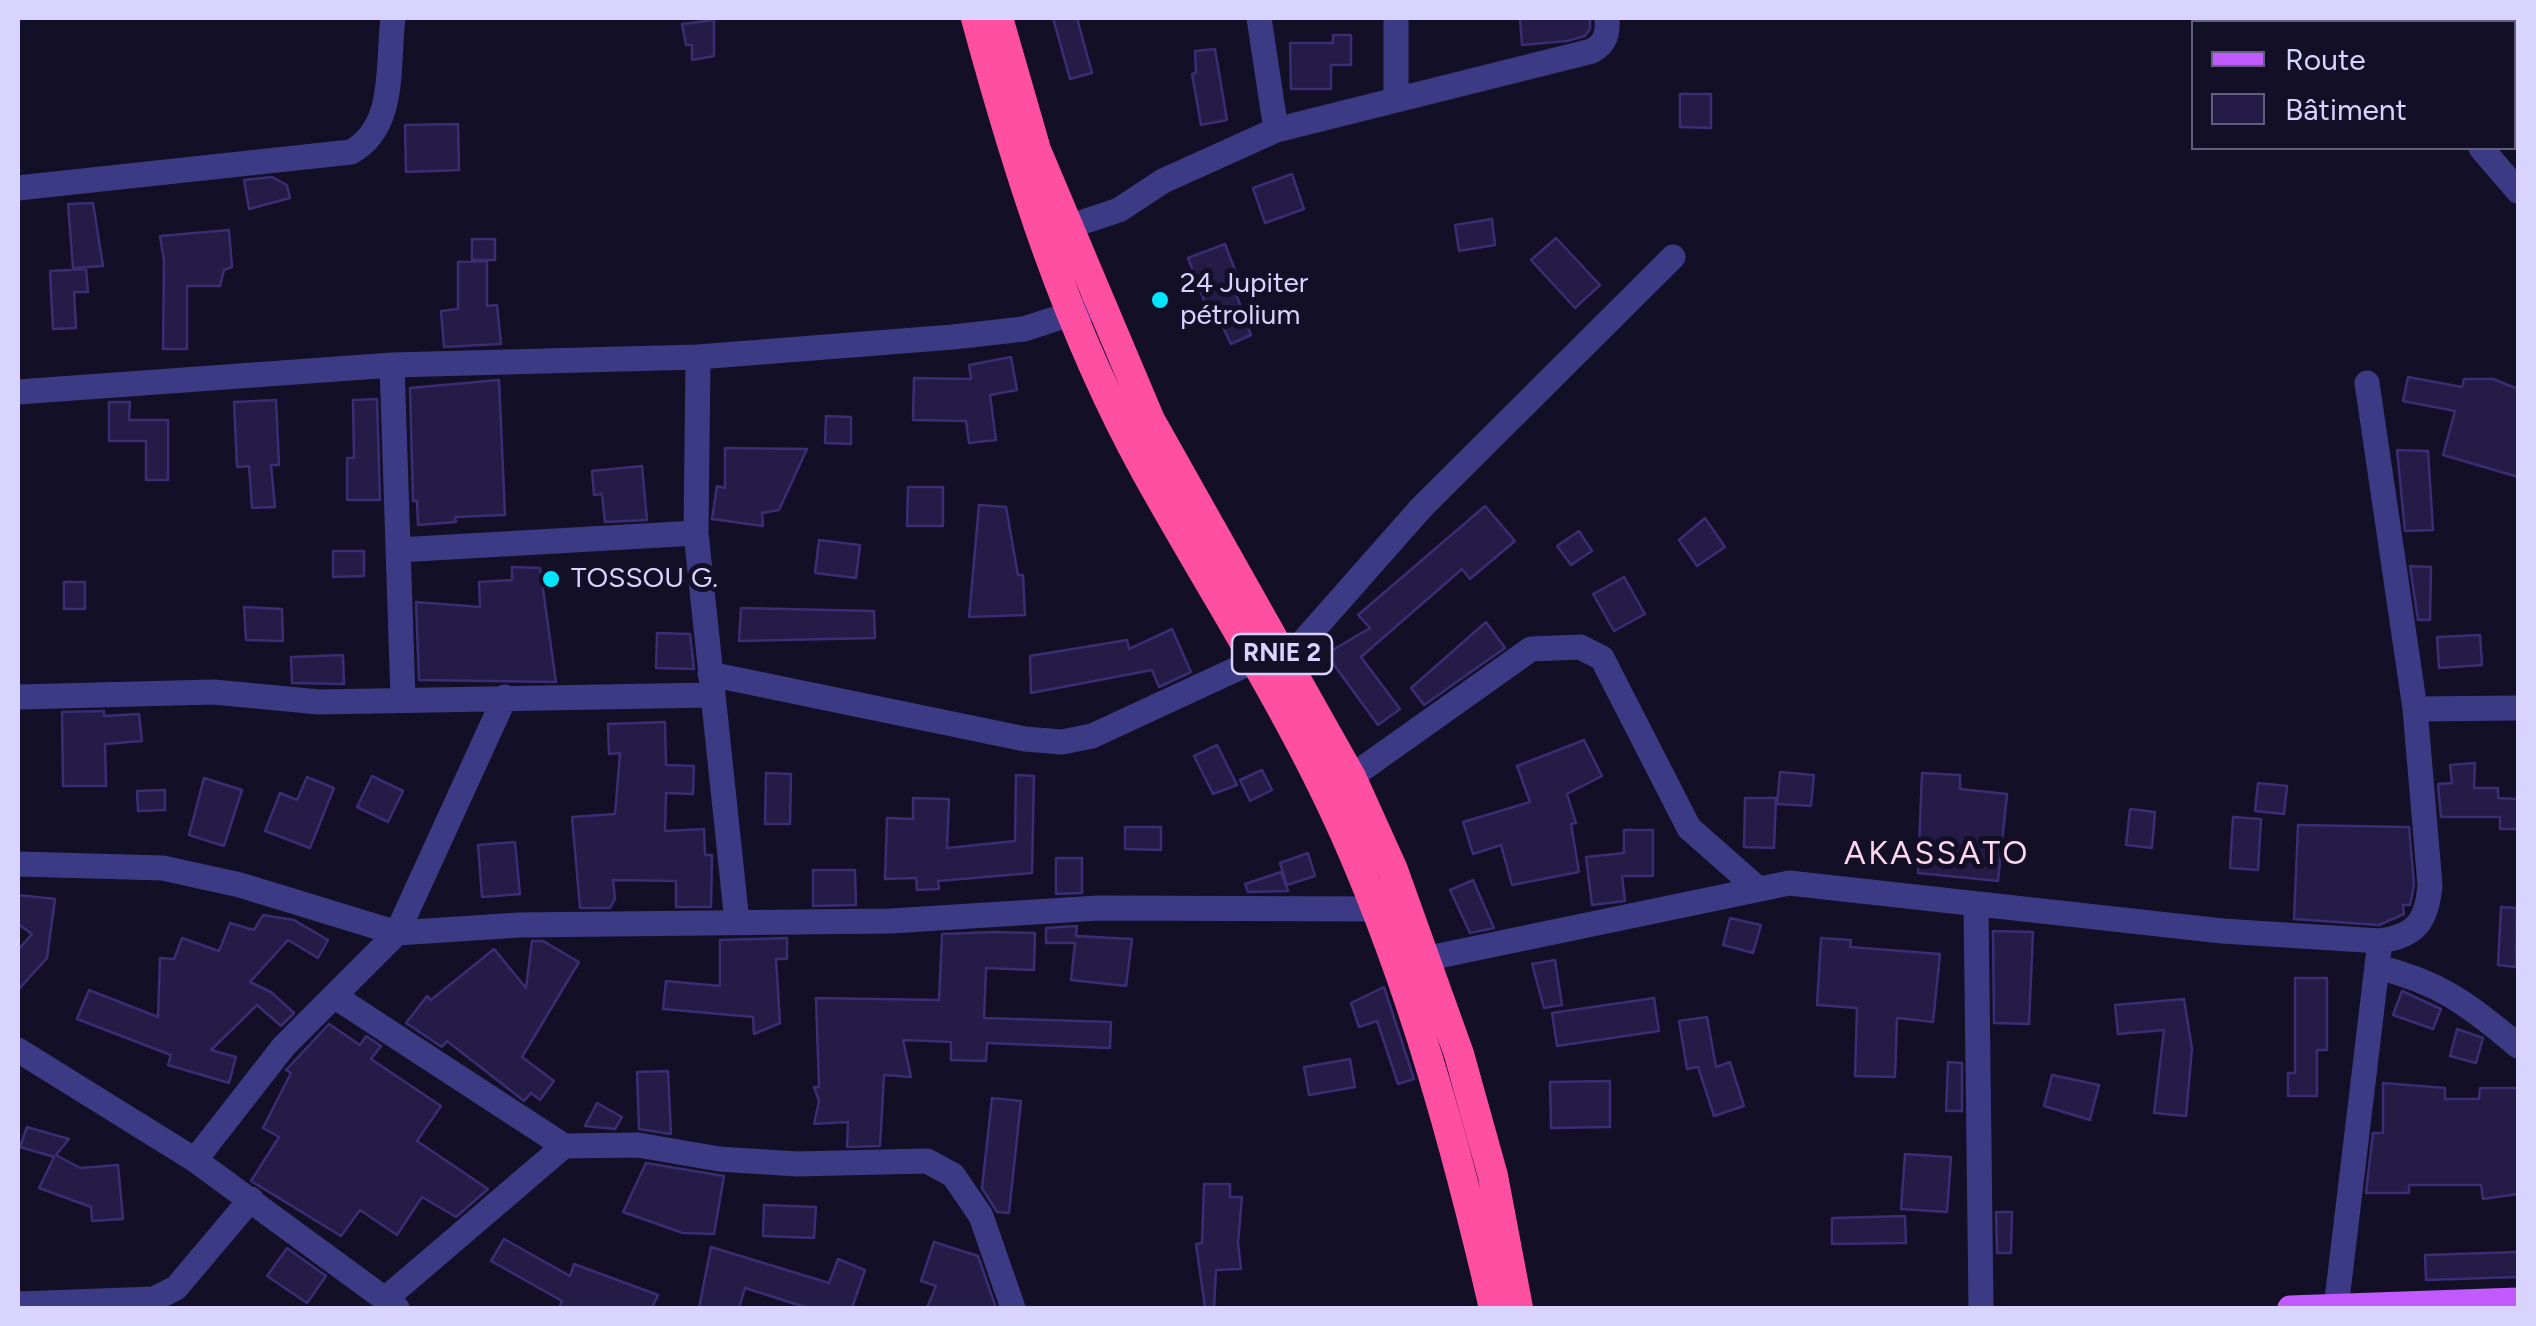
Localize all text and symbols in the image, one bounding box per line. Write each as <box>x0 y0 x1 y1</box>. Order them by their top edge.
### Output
legend <box>2191 20 2516 150</box>
text: Route <box>2285 41 2366 78</box>
text: Bâtiment <box>2285 91 2407 128</box>
place label: 24 Jupiter pétrolium <box>1180 267 1308 333</box>
marker: 24 Jupiter pétrolium <box>1149 289 1171 311</box>
place label: TOSSOU G. <box>571 562 718 596</box>
marker: TOSSOU G. <box>540 568 562 590</box>
road number: RNIE 2 <box>1232 634 1332 674</box>
district label: AKASSATO <box>1844 836 2030 874</box>

